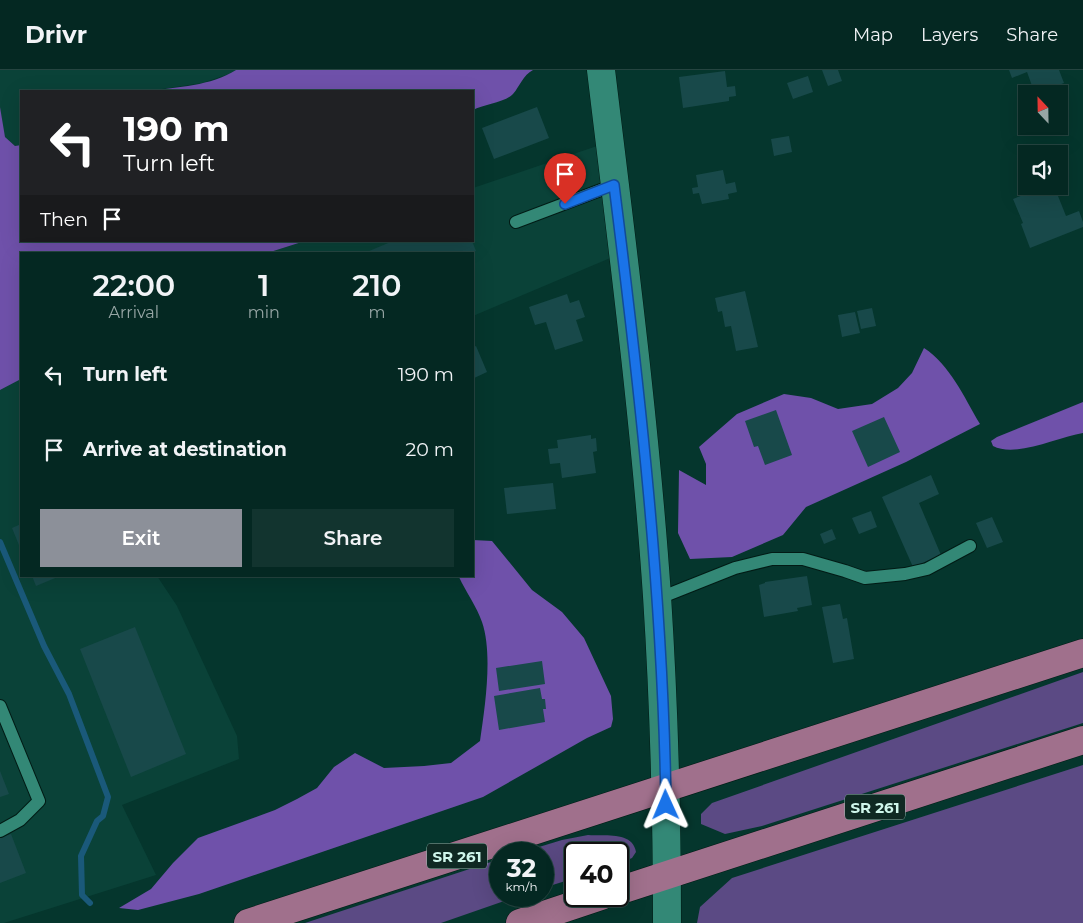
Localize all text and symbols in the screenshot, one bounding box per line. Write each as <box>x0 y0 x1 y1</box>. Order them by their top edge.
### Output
text: Drivr <box>25 20 87 49</box>
text: Map <box>853 24 893 46</box>
text: Layers <box>921 24 978 46</box>
text: Share <box>1006 24 1058 46</box>
north arrow <box>1018 85 1068 135</box>
map controls <box>1018 85 1068 195</box>
text: 190 m <box>123 107 229 150</box>
icon: left <box>40 110 105 175</box>
button: sound <box>1018 145 1068 195</box>
text: Turn left <box>123 150 215 177</box>
pin <box>544 153 586 204</box>
icon: arrive <box>551 160 579 188</box>
icon: arrive <box>98 205 126 233</box>
text: Then <box>40 208 88 231</box>
text: 22:00 <box>93 267 175 304</box>
text: 1 <box>258 267 269 304</box>
text: 210 <box>352 267 401 304</box>
text: Arrival <box>109 303 159 322</box>
text: min <box>248 303 280 322</box>
text: m <box>368 303 385 322</box>
icon: left <box>40 361 68 389</box>
text: Turn left <box>83 363 168 386</box>
text: 190 m <box>398 363 454 386</box>
icon: arrive <box>40 436 68 464</box>
text: Arrive at destination <box>83 438 287 461</box>
text: 20 m <box>406 438 454 461</box>
button: Exit <box>40 509 242 567</box>
button: Share <box>252 509 454 567</box>
position arrow <box>639 778 691 830</box>
road number: SR 261 <box>845 794 905 820</box>
speed limit sign: 40 <box>564 842 629 907</box>
road number: SR 261 <box>427 844 487 868</box>
text: 32 <box>507 853 536 883</box>
text: km/h <box>505 879 538 894</box>

